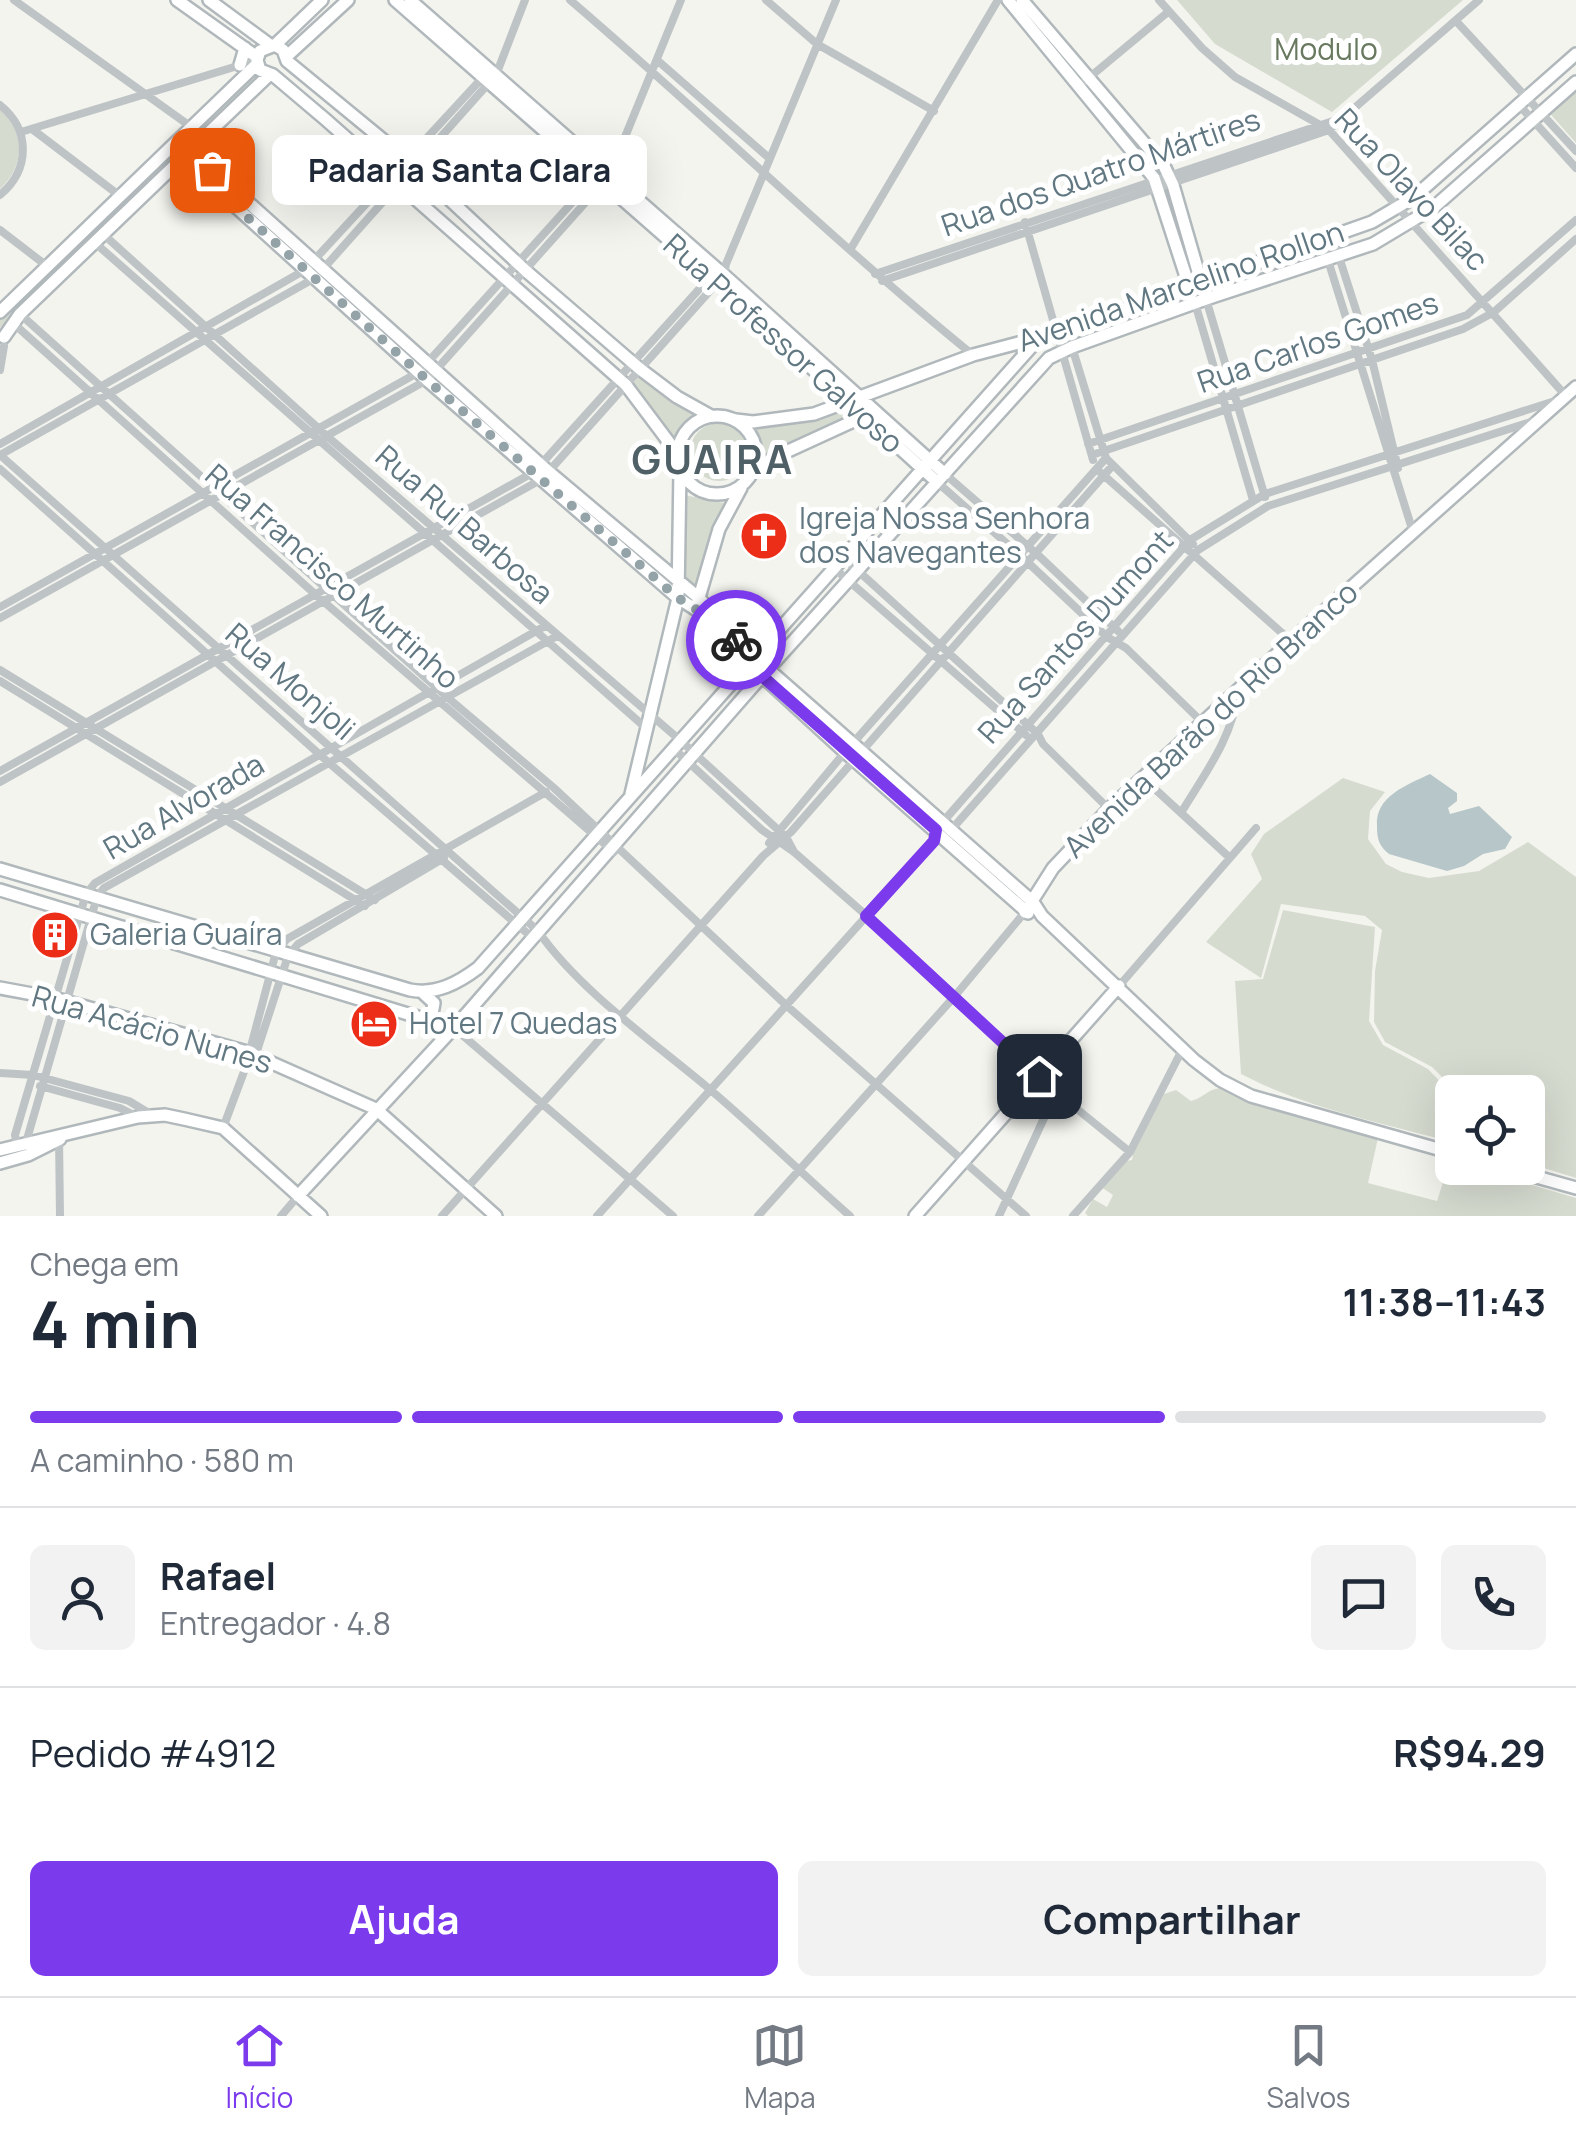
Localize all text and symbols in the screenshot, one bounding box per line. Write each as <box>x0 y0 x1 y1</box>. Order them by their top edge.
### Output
park label: Modulo <box>1274 28 1378 69</box>
street label: Rua dos Quatro Mártires <box>936 98 1265 245</box>
street label: Rua Olavo Bilac <box>1326 99 1498 279</box>
pin <box>170 128 255 213</box>
callout: Padaria Santa Clara <box>272 135 647 205</box>
icon: bag <box>185 143 240 198</box>
text: Padaria Santa Clara <box>308 148 611 192</box>
street label: Avenida Marcelino Rollon <box>1012 210 1349 361</box>
street label: Rua Professor Galvoso <box>655 224 913 462</box>
street label: Rua Carlos Gomes <box>1192 281 1443 402</box>
district label: GUAIRA <box>631 431 795 486</box>
street label: Rua Rui Barbosa <box>367 435 563 612</box>
street label: Rua Francisco Murtinho <box>197 454 469 698</box>
place label: Igreja Nossa Senhora dos Navegantes <box>799 497 1090 572</box>
church icon: Igreja Nossa Senhora dos Navegantes <box>738 510 790 562</box>
street label: Rua Santos Dumont <box>968 520 1182 752</box>
street label: Avenida Barão do Rio Branco <box>1054 571 1366 866</box>
courier <box>686 590 786 690</box>
street label: Rua Monjoli <box>217 613 365 749</box>
icon: bike <box>709 613 764 668</box>
street label: Rua Alvorada <box>95 743 271 868</box>
building icon: Galeria Guaíra <box>29 909 81 961</box>
place label: Galeria Guaíra <box>90 913 282 954</box>
street label: Rua Acácio Nunes <box>28 975 277 1082</box>
hotel icon: Hotel 7 Quedas <box>348 998 400 1050</box>
place label: Hotel 7 Quedas <box>409 1002 618 1043</box>
pin <box>997 1034 1082 1119</box>
icon: home <box>1012 1049 1067 1104</box>
map controls <box>1435 1075 1545 1185</box>
button: locate <box>1435 1075 1545 1185</box>
text: Chega em <box>30 1242 179 1286</box>
text: 11:38–11:43 <box>1342 1275 1546 1327</box>
text: 4 min <box>30 1279 200 1368</box>
text: A caminho · 580 m <box>30 1438 294 1482</box>
button: person <box>30 1545 135 1650</box>
button: chat <box>1311 1545 1416 1650</box>
button: phone <box>1441 1545 1546 1650</box>
text: Rafael <box>160 1549 276 1601</box>
text: Entregador · 4.8 <box>160 1601 391 1645</box>
text: Pedido #4912 <box>30 1726 276 1778</box>
text: R$94.29 <box>1393 1726 1546 1778</box>
button: Ajuda <box>30 1861 778 1976</box>
button: Compartilhar <box>798 1861 1546 1976</box>
tab: Início <box>225 2018 293 2116</box>
tab: Mapa <box>744 2018 815 2116</box>
tab: Salvos <box>1266 2018 1351 2116</box>

